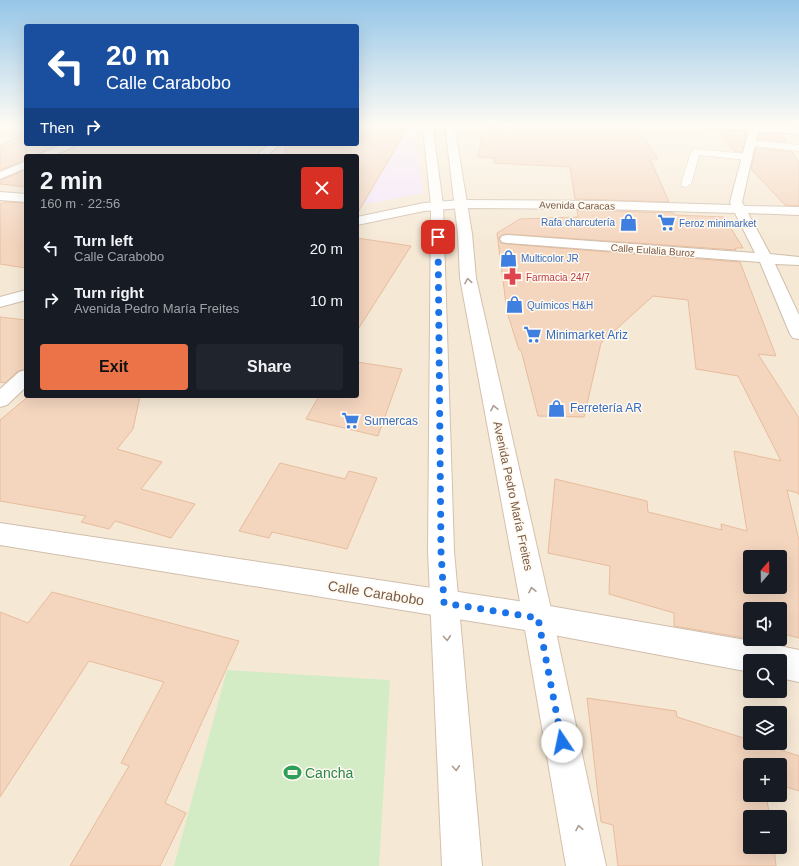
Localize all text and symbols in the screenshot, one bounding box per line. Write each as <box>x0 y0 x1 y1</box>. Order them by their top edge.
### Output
icon: left <box>40 40 92 92</box>
text: 20 m <box>106 40 170 71</box>
text: Calle Carabobo <box>106 73 231 93</box>
icon: right <box>82 116 104 138</box>
text: Then <box>40 119 74 136</box>
text: 2 min <box>40 167 103 194</box>
button: close <box>301 167 343 209</box>
text: 160 m · 22:56 <box>40 196 120 211</box>
street label: Avenida Caracas <box>539 199 615 212</box>
shop icon: Rafa charcutería <box>618 212 638 232</box>
supermarket icon: Feroz minimarket <box>656 213 676 233</box>
place label: Rafa charcutería <box>541 217 615 228</box>
place label: Feroz minimarket <box>679 218 756 229</box>
pin <box>421 220 455 254</box>
icon: arrive <box>427 226 449 248</box>
text: Turn left <box>74 232 133 249</box>
icon: left <box>40 237 62 259</box>
text: 20 m <box>310 240 343 257</box>
street label: Calle Eulalia Buroz <box>610 242 695 259</box>
shop icon: Multicolor JR <box>498 248 518 268</box>
text: Calle Carabobo <box>74 249 164 264</box>
place label: Multicolor JR <box>521 253 579 264</box>
pharmacy icon: Farmacia 24/7 <box>503 267 523 287</box>
place label: Farmacia 24/7 <box>526 272 590 283</box>
one-way arrow <box>464 278 473 284</box>
text: Turn right <box>74 284 144 301</box>
icon: right <box>40 289 62 311</box>
text: 10 m <box>310 292 343 309</box>
shop icon: Químicos H&H <box>504 295 524 315</box>
place label: Químicos H&H <box>527 300 593 311</box>
text: Avenida Pedro María Freites <box>74 301 239 316</box>
supermarket icon: Minimarket Ariz <box>523 325 543 345</box>
place label: Minimarket Ariz <box>546 328 628 342</box>
button: Exit <box>40 344 188 390</box>
button: Share <box>196 344 343 390</box>
shop icon: Ferretería AR <box>547 398 567 418</box>
place label: Ferretería AR <box>570 401 642 415</box>
one-way arrow <box>491 405 499 411</box>
supermarket icon: Sumercas <box>341 411 361 431</box>
place label: Sumercas <box>364 414 418 428</box>
street label: Avenida Pedro María Freites <box>490 420 536 572</box>
north arrow <box>743 550 787 594</box>
map controls <box>743 550 787 854</box>
street label: Calle Carabobo <box>327 577 425 609</box>
one-way arrow <box>529 587 537 593</box>
button: sound <box>743 602 787 646</box>
one-way arrow <box>442 635 451 641</box>
button: search <box>743 654 787 698</box>
button: layers <box>743 706 787 750</box>
position arrow <box>541 721 583 763</box>
button: + <box>743 758 787 802</box>
sports icon: Cancha <box>282 763 302 783</box>
place label: Cancha <box>305 765 353 781</box>
one-way arrow <box>451 765 460 771</box>
button: − <box>743 810 787 854</box>
one-way arrow <box>575 825 584 831</box>

